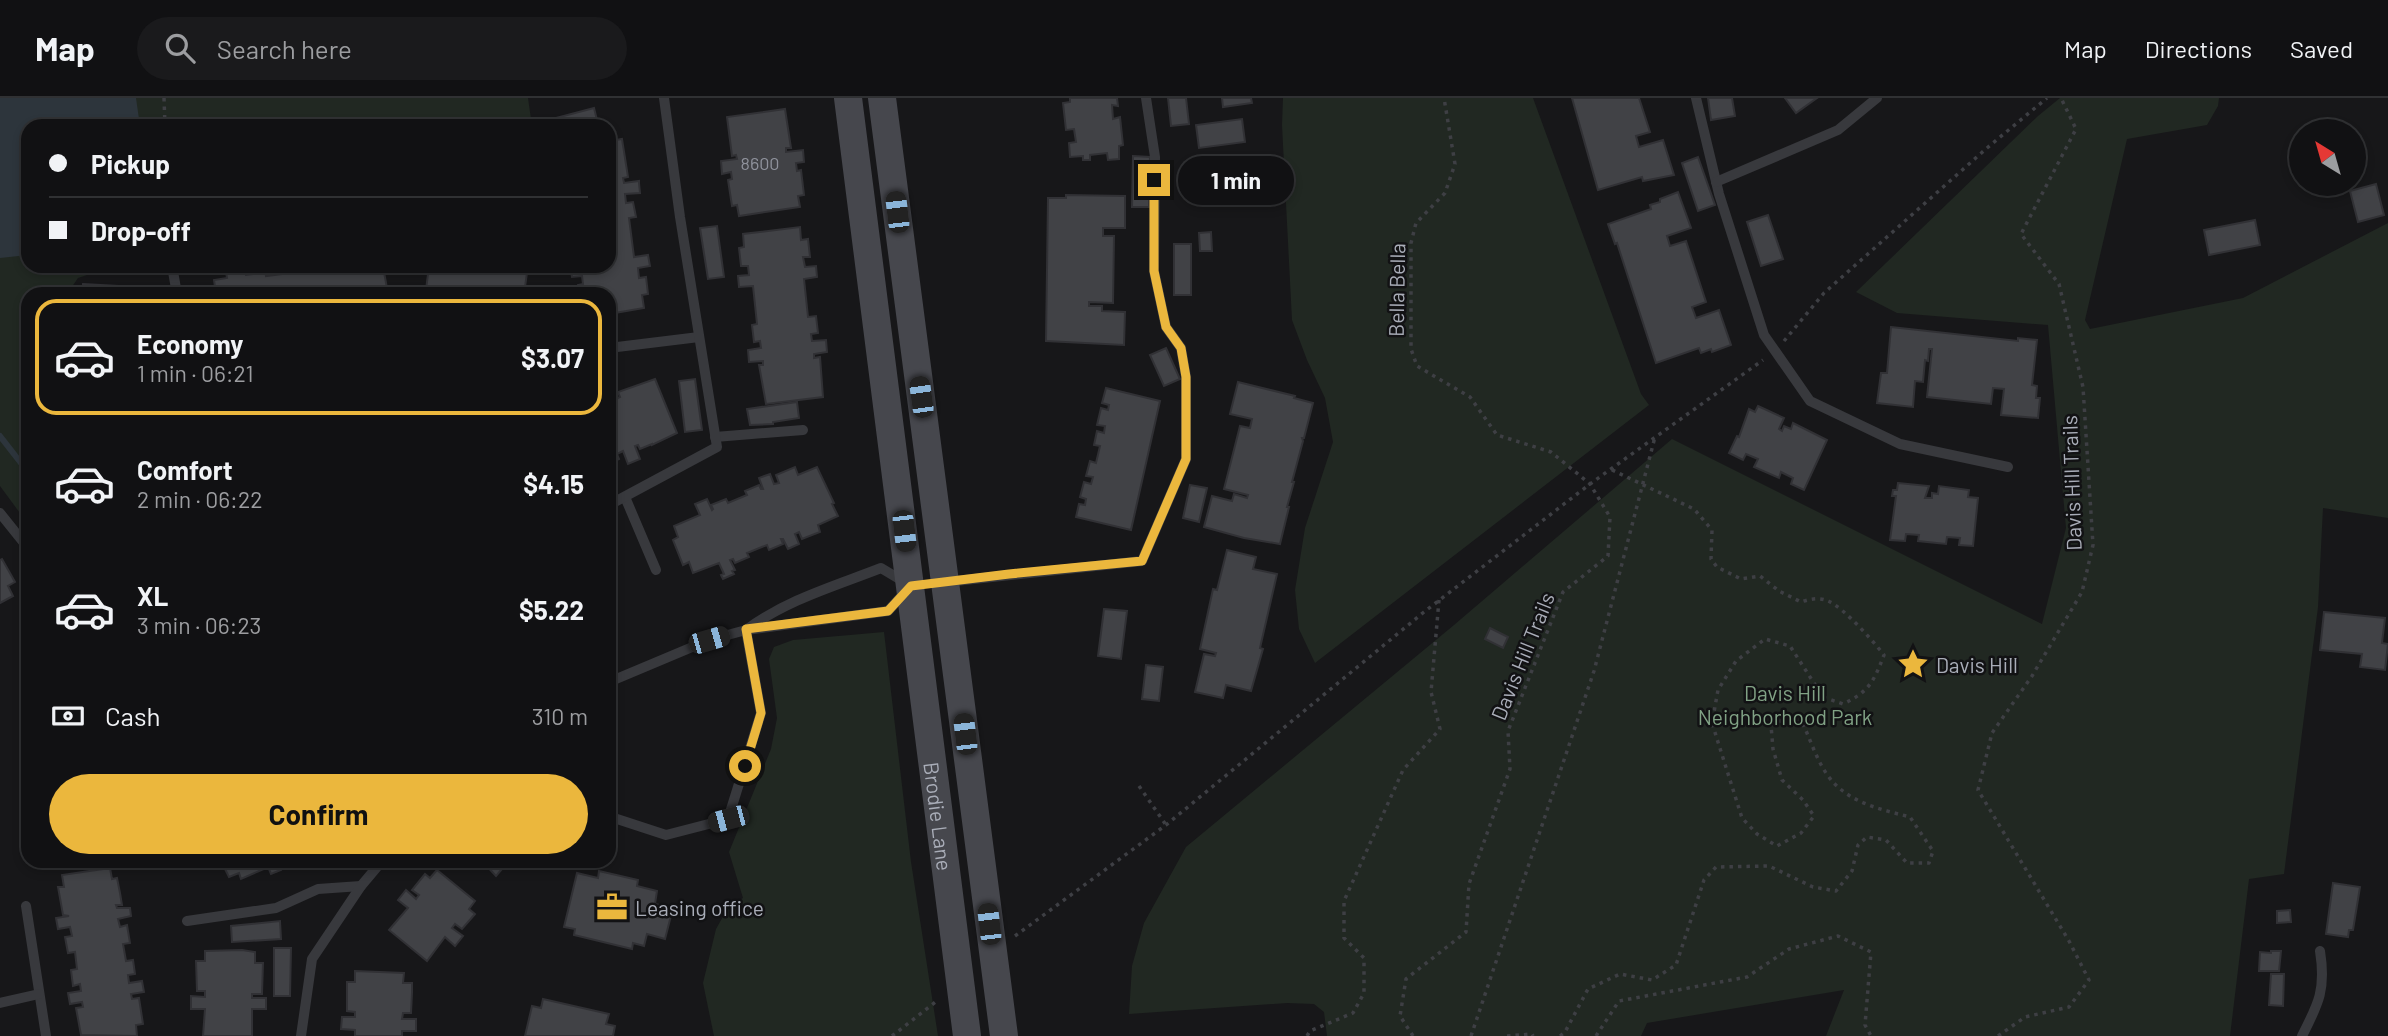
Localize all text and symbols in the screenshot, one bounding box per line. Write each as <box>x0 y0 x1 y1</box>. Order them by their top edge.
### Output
search box <box>137 17 627 80</box>
text: Map <box>35 28 95 68</box>
icon: search <box>161 29 199 67</box>
text: Search here <box>217 33 352 64</box>
text: Map <box>2064 34 2107 63</box>
text: Directions <box>2145 34 2252 63</box>
text: Saved <box>2290 34 2353 63</box>
north arrow <box>2289 119 2366 196</box>
map controls <box>2289 119 2366 196</box>
text: Pickup <box>91 148 170 179</box>
house number: 8600 <box>741 152 780 174</box>
callout: 1 min <box>1178 155 1294 204</box>
route end <box>1138 164 1170 196</box>
text: 1 min <box>1211 166 1261 194</box>
car <box>885 190 910 234</box>
text: Drop-off <box>91 215 191 246</box>
street label: Bella Bella <box>1383 243 1409 337</box>
icon: car <box>53 326 116 389</box>
text: Economy <box>137 328 243 359</box>
text: $3.07 <box>521 342 584 373</box>
text: 1 min · 06:21 <box>137 359 254 387</box>
car <box>908 375 935 419</box>
street label: Davis Hill Trails <box>2056 415 2086 551</box>
icon: car <box>53 452 116 515</box>
text: Comfort <box>137 454 233 485</box>
text: $4.15 <box>523 468 584 499</box>
text: 2 min · 06:22 <box>137 485 263 513</box>
car <box>892 509 917 553</box>
icon: car <box>53 578 116 641</box>
text: XL <box>137 580 168 611</box>
street label: Davis Hill Trails <box>1485 589 1559 723</box>
text: $5.22 <box>519 594 584 625</box>
text: 3 min · 06:23 <box>137 611 261 639</box>
car <box>686 624 733 656</box>
place icon: Davis Hill <box>1896 647 1930 681</box>
place label: Davis Hill <box>1936 652 2018 677</box>
park label: Davis Hill Neighborhood Park <box>1698 680 1872 729</box>
icon: cash <box>49 697 87 735</box>
text: Cash <box>105 700 160 731</box>
text: 310 m <box>532 702 588 730</box>
car <box>953 712 978 756</box>
route start <box>729 750 761 782</box>
street label: Brodie Lane <box>920 760 958 872</box>
button: Confirm <box>49 774 588 854</box>
car <box>705 803 752 835</box>
office icon: Leasing office <box>595 890 629 924</box>
place label: Leasing office <box>635 895 764 920</box>
car <box>977 902 1002 946</box>

